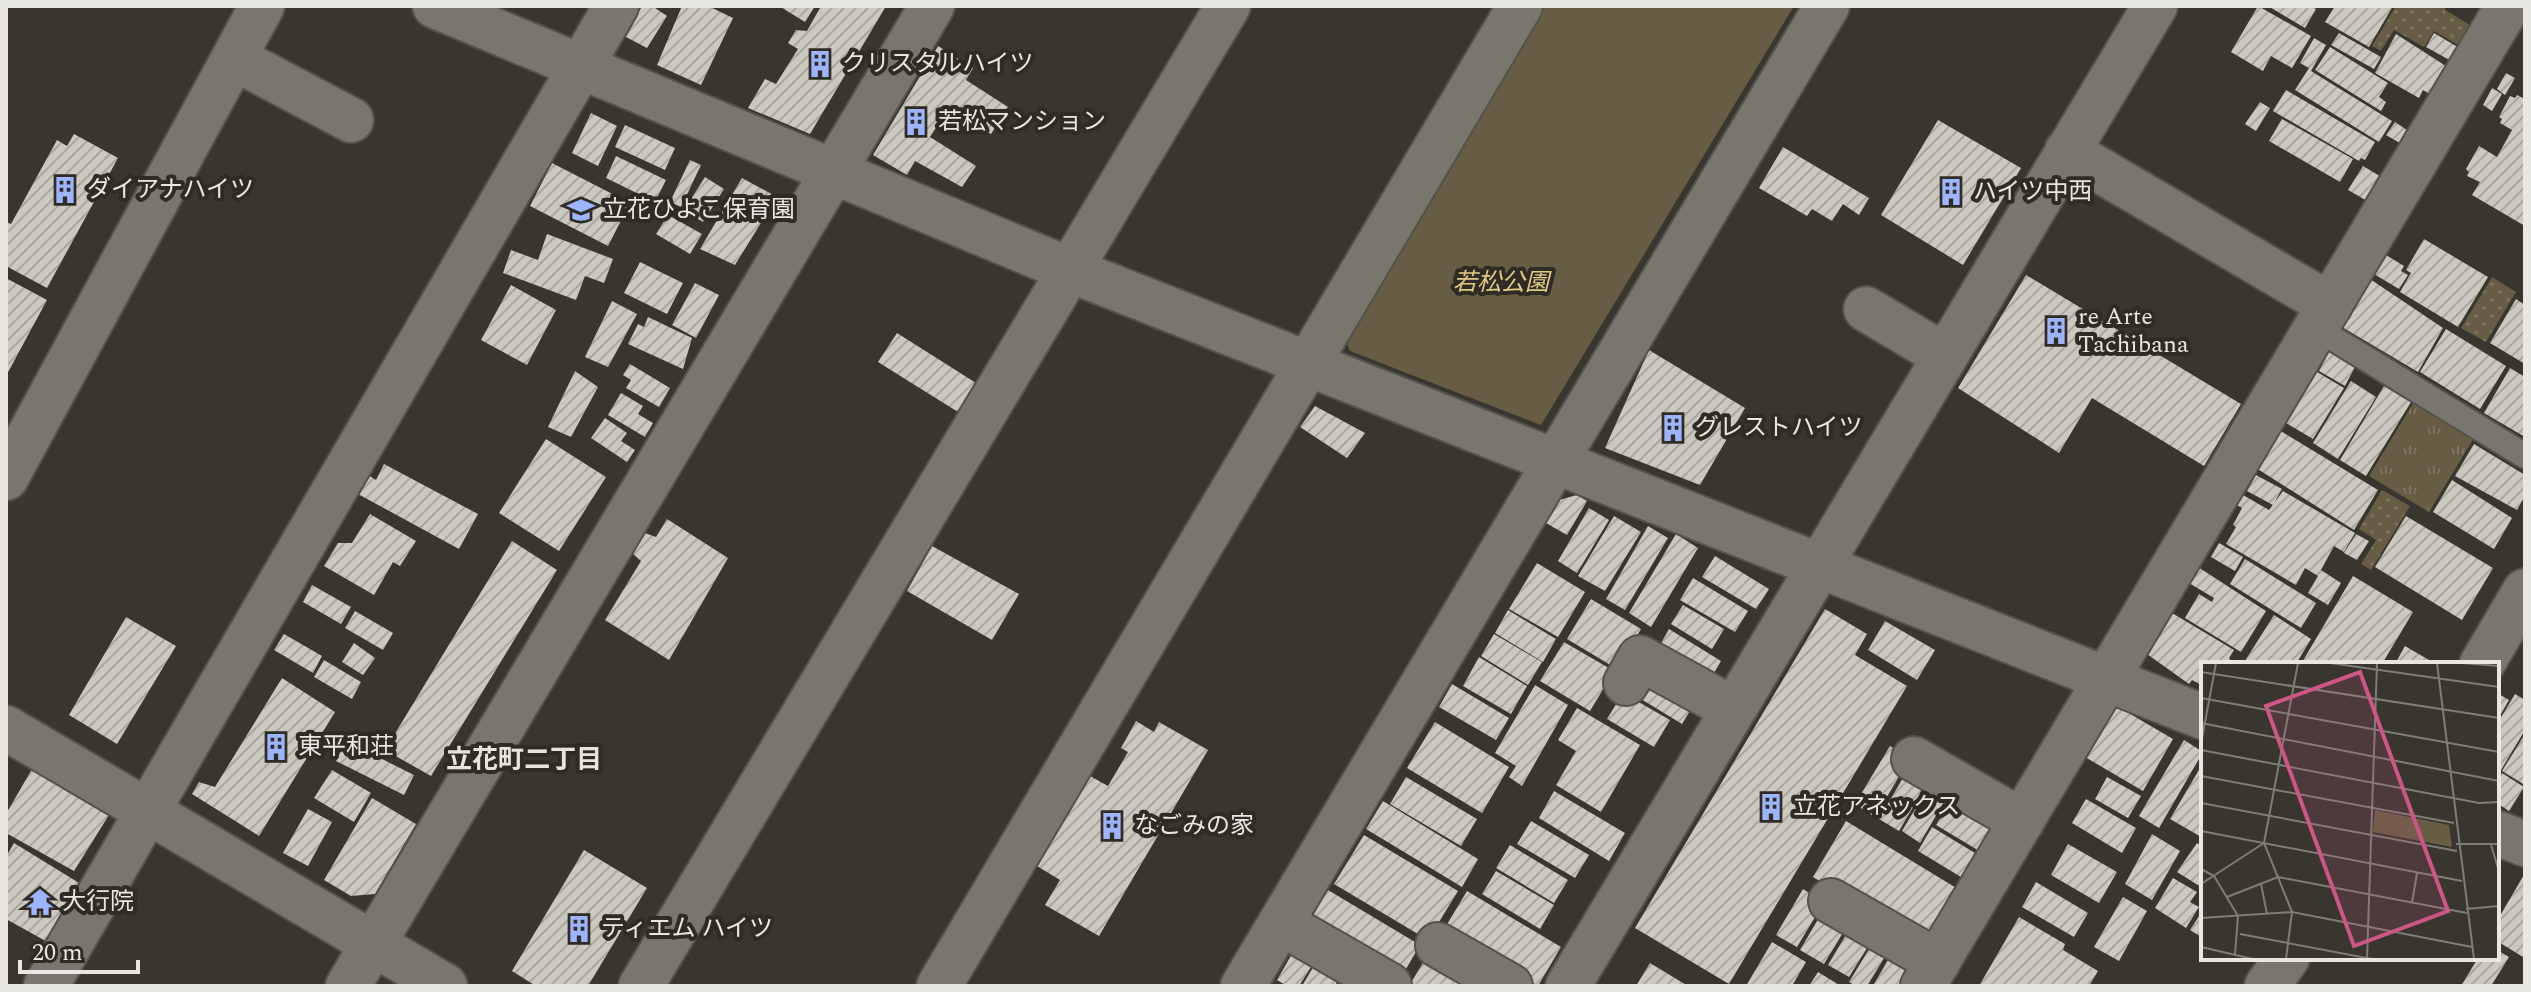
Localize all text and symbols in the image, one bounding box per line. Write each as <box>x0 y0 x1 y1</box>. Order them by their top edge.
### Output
place label: クリスタルハイツ <box>842 46 1034 82</box>
building icon: クリスタルハイツ <box>805 49 835 79</box>
place label: 若松マンション <box>938 104 1106 140</box>
building icon: 若松マンション <box>901 107 931 137</box>
place label: ダイアナハイツ <box>87 172 254 208</box>
place label: ハイツ中西 <box>1973 174 2093 210</box>
building icon: ダイアナハイツ <box>50 175 80 205</box>
building icon: ハイツ中西 <box>1936 177 1966 207</box>
place label: 立花ひよこ保育園 <box>603 192 795 228</box>
school or university icon: 立花ひよこ保育園 <box>566 195 596 225</box>
park label: 若松公園 <box>1453 265 1552 301</box>
place label: re Arte Tachibana <box>2078 299 2189 363</box>
building icon: re Arte Tachibana <box>2041 316 2071 346</box>
place label: グレストハイツ <box>1695 410 1863 446</box>
building icon: グレストハイツ <box>1658 413 1688 443</box>
inset map <box>2201 662 2499 960</box>
place label: 東平和荘 <box>298 729 394 765</box>
building icon: 東平和荘 <box>261 732 291 762</box>
district label: 立花町二丁目 <box>446 740 602 780</box>
place label: 立花アネックス <box>1793 789 1960 825</box>
building icon: 立花アネックス <box>1756 792 1786 822</box>
place label: なごみの家 <box>1134 808 1254 844</box>
building icon: なごみの家 <box>1097 811 1127 841</box>
place label: 大行院 <box>62 884 134 920</box>
temple icon: 大行院 <box>25 887 55 917</box>
place label: ティエム ハイツ <box>601 911 773 947</box>
building icon: ティエム ハイツ <box>564 914 594 944</box>
scale bar <box>20 924 138 974</box>
text: 20 m <box>32 935 83 971</box>

